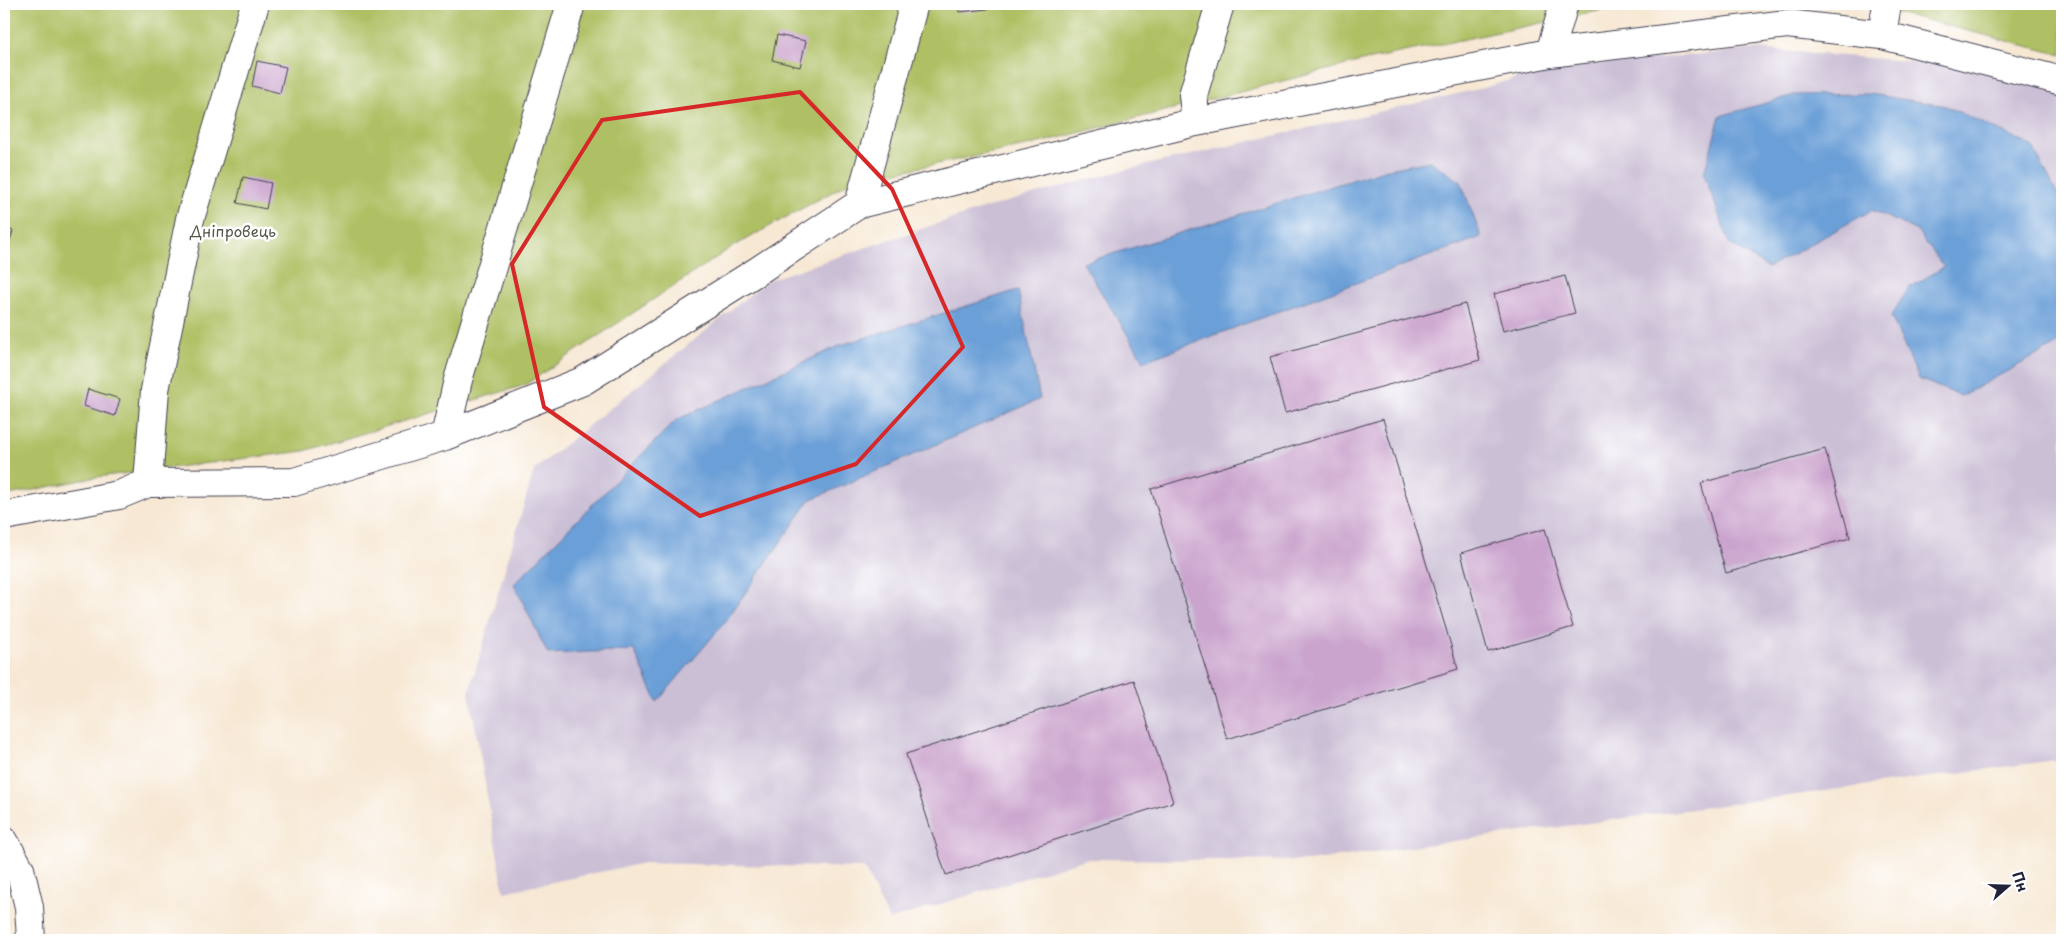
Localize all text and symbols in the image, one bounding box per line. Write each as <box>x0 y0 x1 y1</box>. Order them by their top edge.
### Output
park label: Дніпровець <box>189 219 276 242</box>
north arrow <box>1984 862 2034 912</box>
text: Пн <box>2007 868 2034 895</box>

